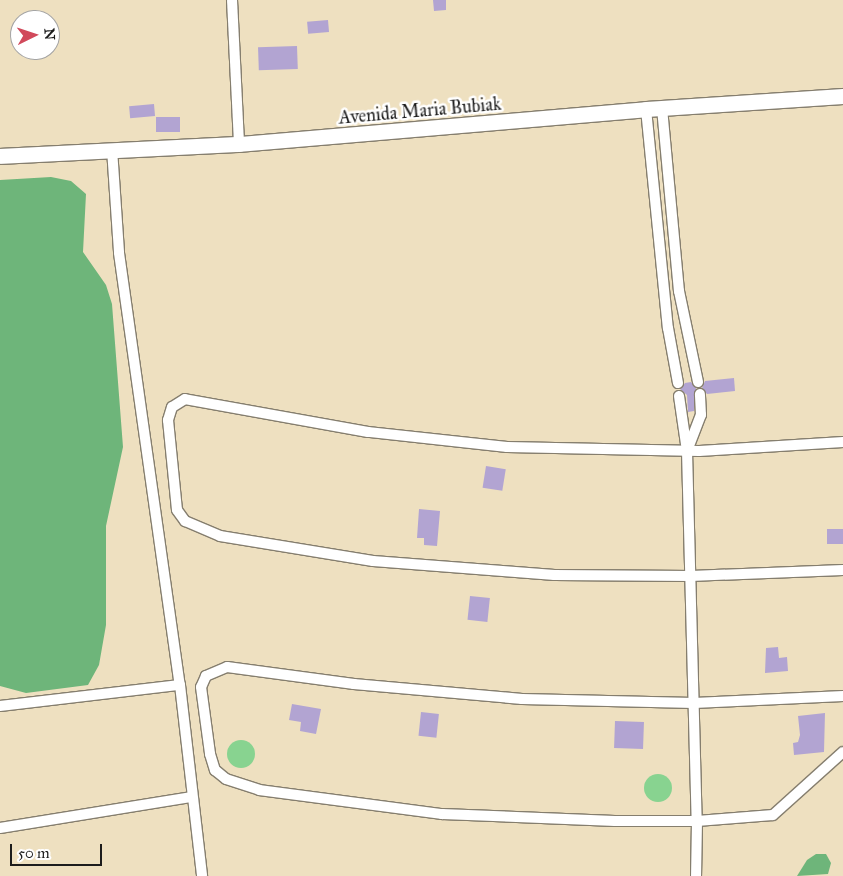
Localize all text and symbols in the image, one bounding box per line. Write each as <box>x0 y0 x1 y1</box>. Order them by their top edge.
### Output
north arrow <box>10 10 60 60</box>
text: N <box>41 27 58 41</box>
street label: Avenida Maria Bubiak <box>338 93 502 129</box>
scale bar <box>12 834 105 866</box>
text: 50 m <box>18 844 50 862</box>

